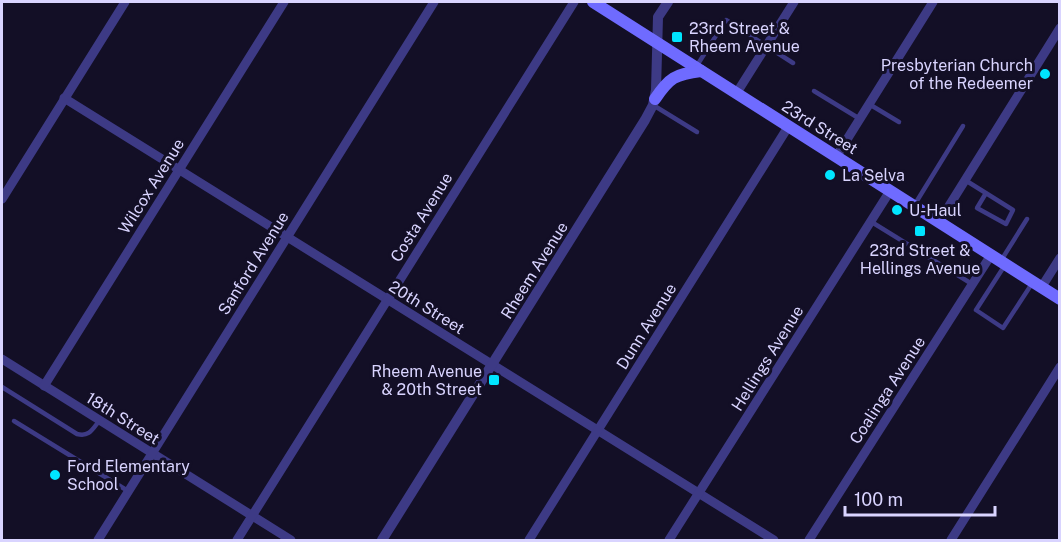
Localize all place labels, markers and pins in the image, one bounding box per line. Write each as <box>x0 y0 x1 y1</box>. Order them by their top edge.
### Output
place label: 23rd Street & Rheem Avenue <box>689 19 800 56</box>
marker: 23rd Street & Rheem Avenue <box>670 30 684 44</box>
place label: Presbyterian Church of the Redeemer <box>881 56 1033 93</box>
marker: Presbyterian Church of the Redeemer <box>1038 67 1052 81</box>
place label: La Selva <box>842 166 905 185</box>
marker: La Selva <box>823 168 837 182</box>
place label: U-Haul <box>909 201 962 220</box>
marker: U-Haul <box>890 203 904 217</box>
marker: 23rd Street & Hellings Avenue <box>913 224 927 238</box>
place label: 23rd Street & Hellings Avenue <box>860 241 980 278</box>
place label: Rheem Avenue & 20th Street <box>371 362 482 399</box>
marker: Rheem Avenue & 20th Street <box>487 373 501 387</box>
place label: Ford Elementary School <box>67 457 190 494</box>
marker: Ford Elementary School <box>48 468 62 482</box>

